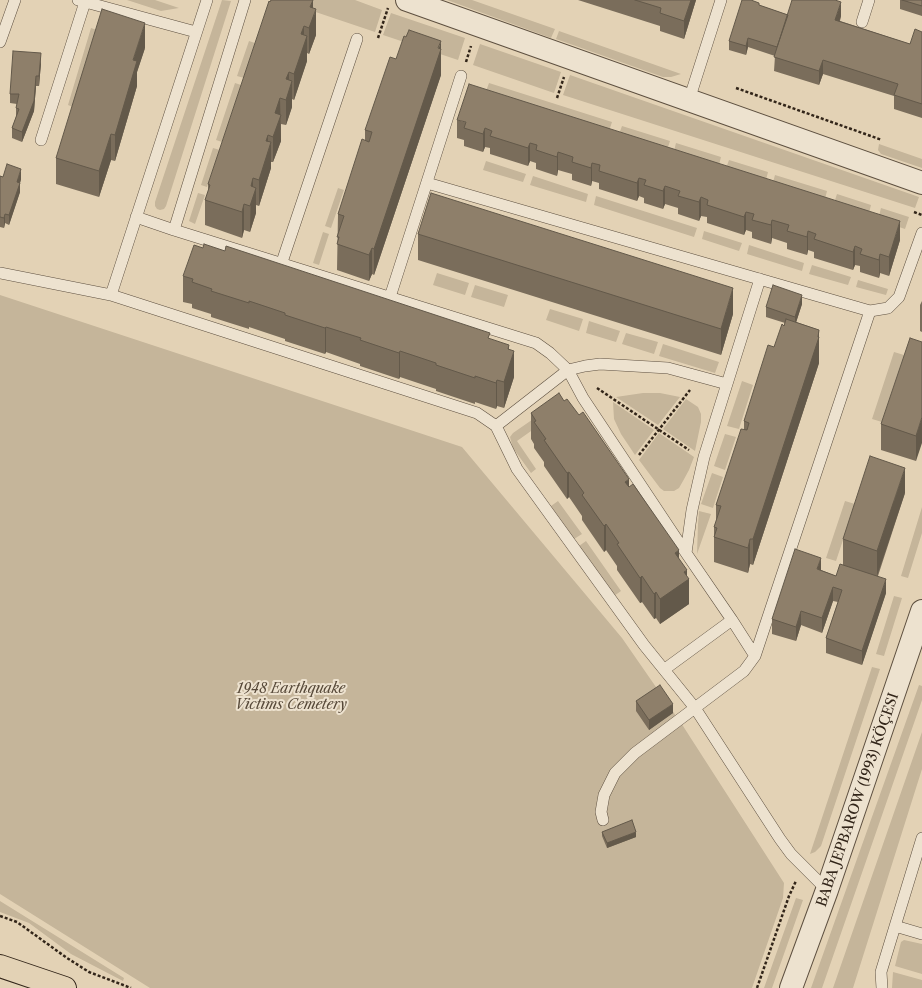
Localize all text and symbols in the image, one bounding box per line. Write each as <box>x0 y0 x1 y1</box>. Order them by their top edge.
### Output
park label: 1948 Earthquake Victims Cemetery <box>235 681 347 714</box>
street label: BABA JEPBAROW (1993) KÖÇESI <box>813 691 903 909</box>

